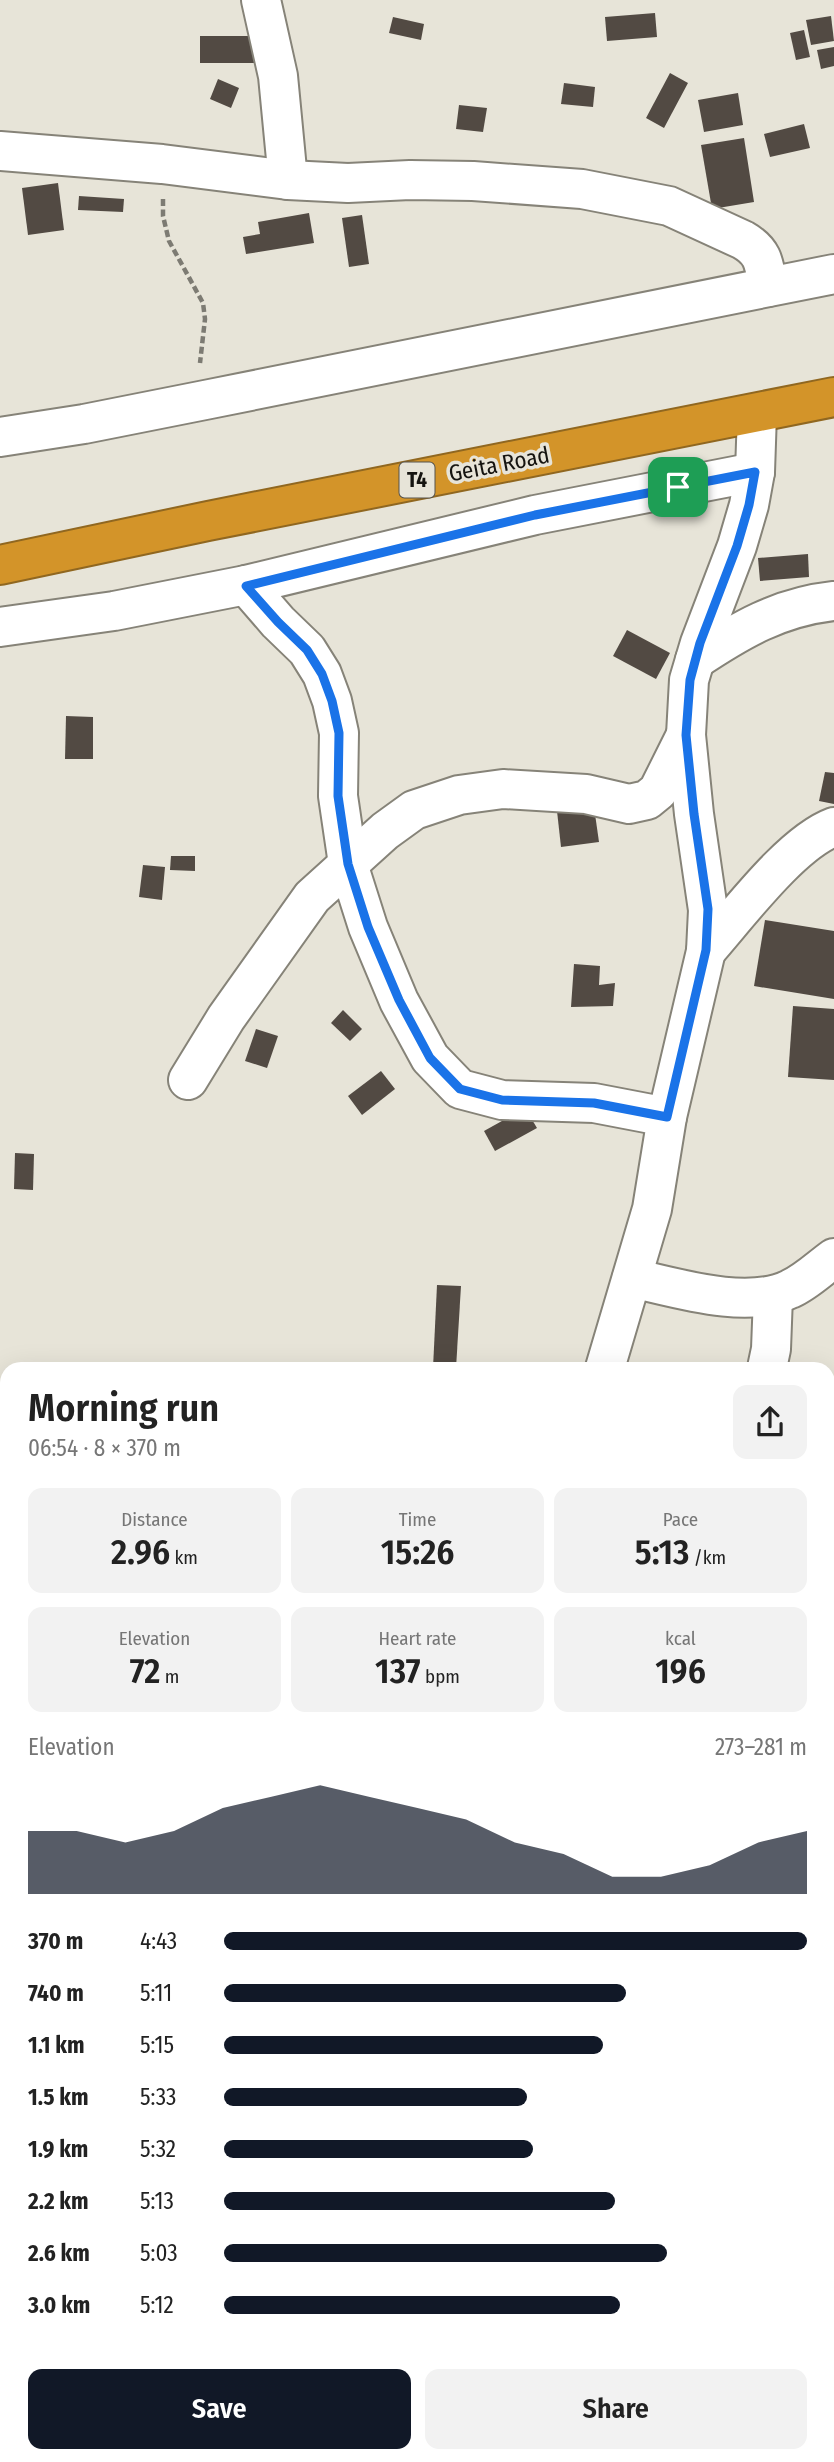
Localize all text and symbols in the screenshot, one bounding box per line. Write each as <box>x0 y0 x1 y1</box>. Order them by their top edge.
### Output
street label: Geita Road <box>446 441 552 487</box>
pin <box>648 457 708 517</box>
road number: T4 <box>400 462 434 498</box>
icon: arrive <box>659 468 697 506</box>
text: Morning run <box>28 1385 219 1431</box>
button: share <box>733 1385 807 1459</box>
text: 06:54 · 8 × 370 m <box>28 1434 181 1462</box>
text: Distance <box>121 1508 188 1531</box>
text: Time <box>399 1508 436 1531</box>
text: Pace <box>663 1508 698 1531</box>
text: 2.96 <box>111 1531 170 1573</box>
text: 15:26 <box>381 1531 454 1573</box>
text: 5:13 <box>635 1531 689 1573</box>
text: km <box>170 1546 198 1569</box>
text: /km <box>689 1546 726 1569</box>
text: Elevation <box>119 1627 190 1650</box>
text: Heart rate <box>378 1627 457 1650</box>
text: kcal <box>665 1627 696 1650</box>
text: 72 <box>130 1650 160 1692</box>
text: 137 <box>375 1650 421 1692</box>
text: 196 <box>655 1650 706 1692</box>
text: m <box>160 1665 179 1688</box>
text: bpm <box>421 1665 460 1688</box>
text: Elevation <box>28 1733 115 1761</box>
text: 273–281 m <box>715 1733 807 1761</box>
text: 370 m <box>28 1927 83 1955</box>
text: 4:43 <box>140 1927 177 1955</box>
text: 740 m <box>28 1979 84 2007</box>
text: 5:11 <box>140 1979 172 2007</box>
text: 1.1 km <box>28 2031 84 2059</box>
text: 5:15 <box>140 2031 174 2059</box>
text: 1.5 km <box>28 2083 89 2111</box>
text: 5:33 <box>140 2083 176 2111</box>
text: 1.9 km <box>28 2135 88 2163</box>
text: 5:32 <box>140 2135 176 2163</box>
text: 2.2 km <box>28 2187 89 2215</box>
text: 5:13 <box>140 2187 174 2215</box>
text: 2.6 km <box>28 2239 90 2267</box>
text: 5:03 <box>140 2239 178 2267</box>
text: 3.0 km <box>28 2291 90 2319</box>
text: 5:12 <box>140 2291 174 2319</box>
button: Save <box>28 2369 411 2449</box>
button: Share <box>425 2369 807 2449</box>

